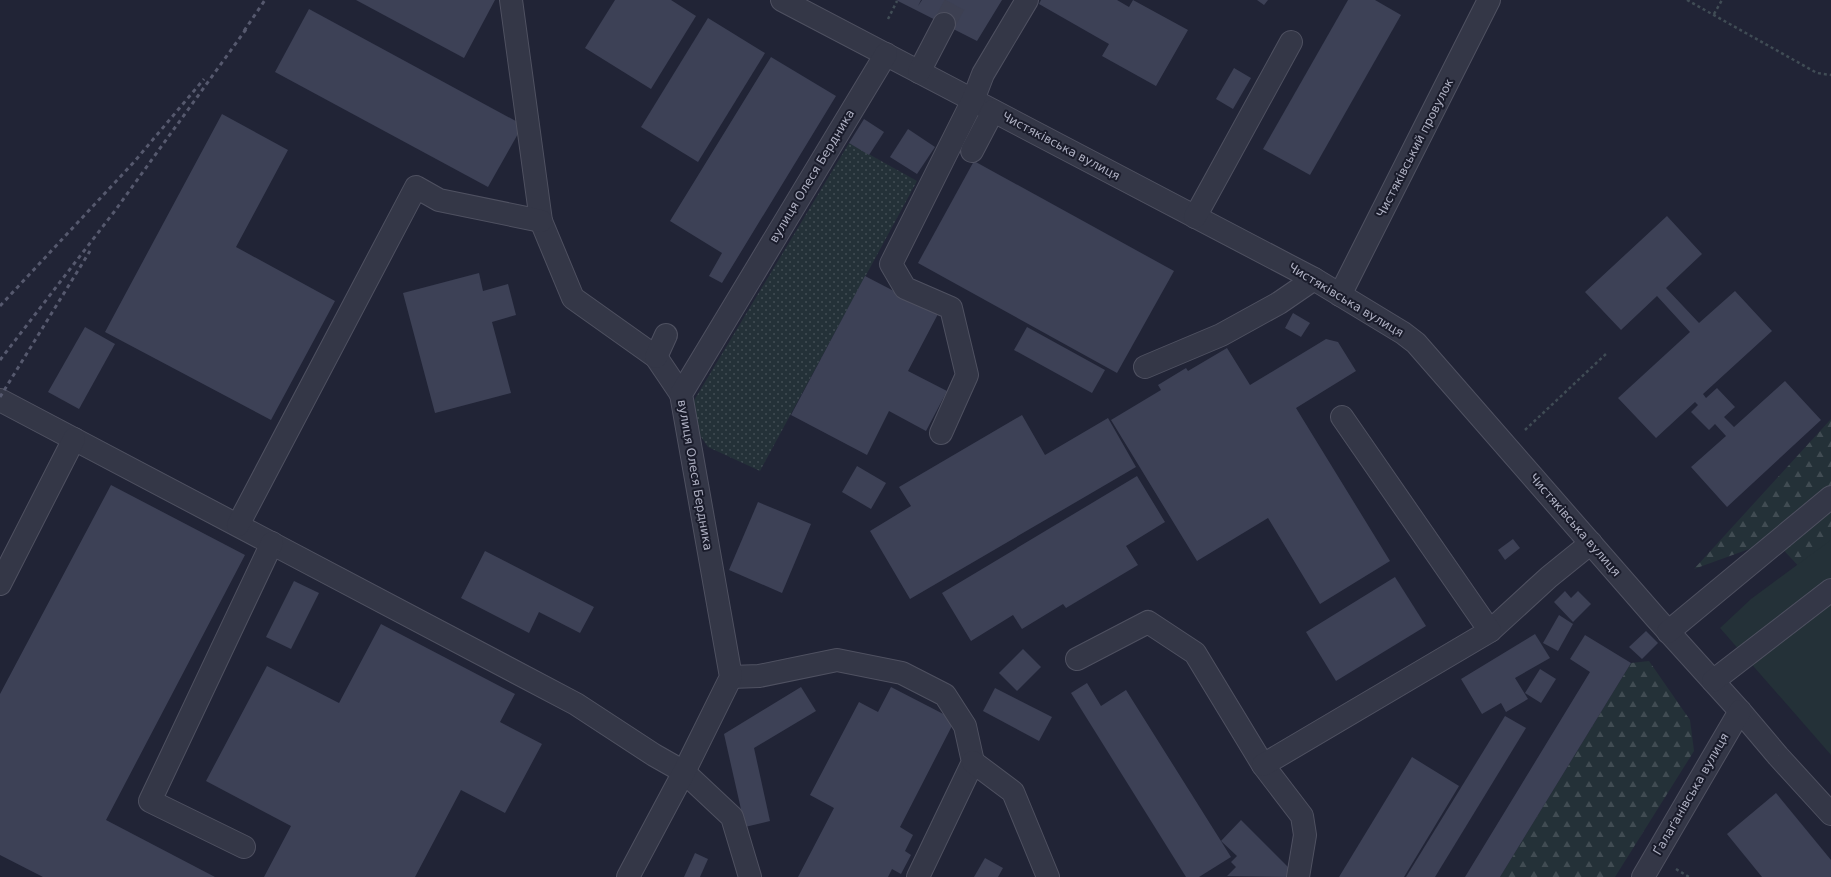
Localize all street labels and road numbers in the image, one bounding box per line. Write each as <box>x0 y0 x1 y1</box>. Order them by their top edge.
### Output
street label: Чистяківський провулок <box>1374 76 1456 220</box>
street label: вулиця Олеся Бердника <box>767 107 857 245</box>
street label: Чистяківська вулиця <box>1000 109 1122 183</box>
street label: Чистяківська вулиця <box>1286 260 1406 340</box>
street label: вулиця Олеся Бердника <box>675 399 715 551</box>
street label: Чистяківська вулиця <box>1527 471 1623 579</box>
street label: Ґалаґанівська вулиця <box>1650 730 1732 858</box>

